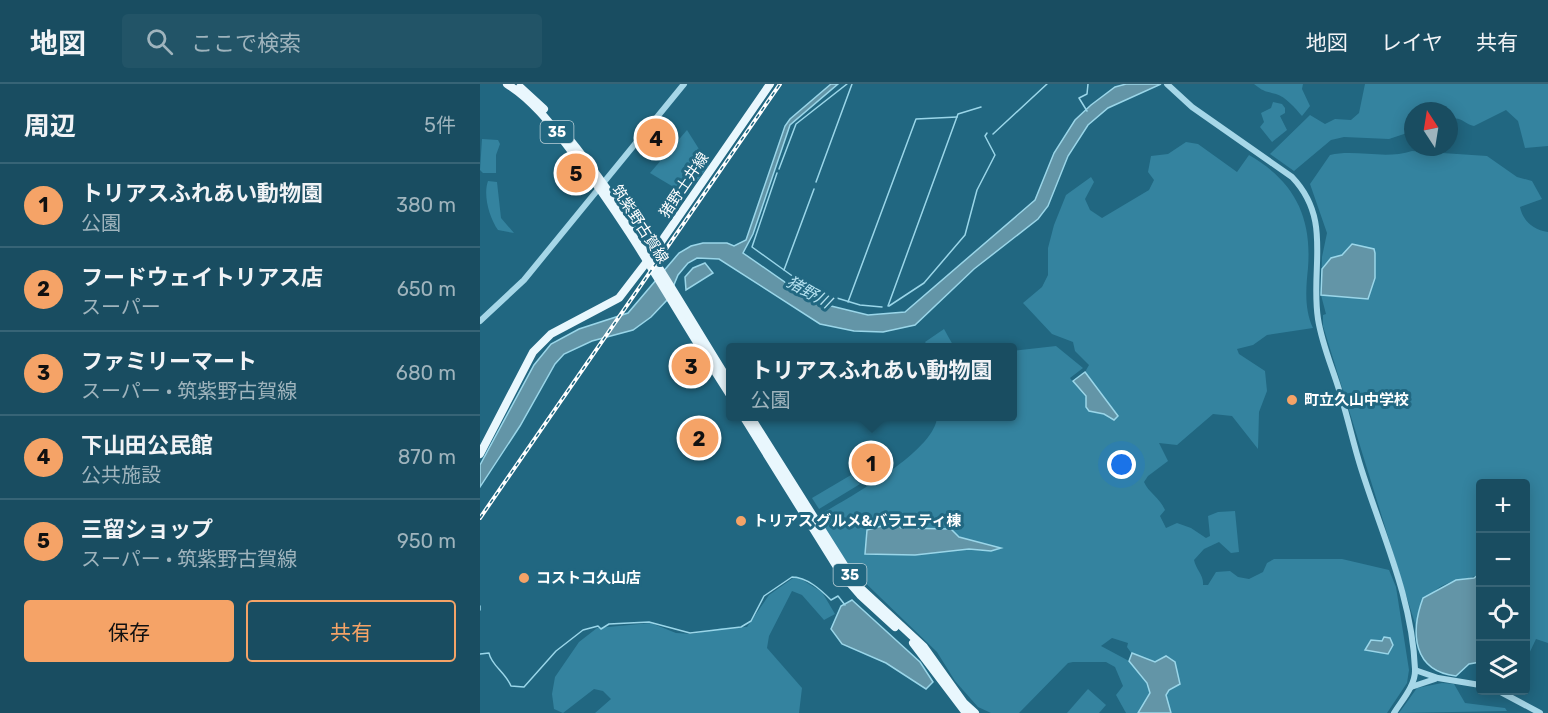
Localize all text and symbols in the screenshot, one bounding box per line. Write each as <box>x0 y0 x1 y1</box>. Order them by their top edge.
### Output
search box <box>122 14 542 68</box>
icon: search <box>143 25 176 58</box>
text: 地図 <box>30 27 86 60</box>
text: ここで検索 <box>191 30 301 57</box>
text: 地図 <box>1306 30 1348 55</box>
text: レイヤ <box>1381 30 1443 55</box>
text: 共有 <box>1476 30 1518 55</box>
north arrow <box>1404 102 1458 156</box>
text: 周辺 <box>24 111 76 142</box>
text: 5件 <box>424 113 456 137</box>
pin: 4 <box>636 116 675 160</box>
road number: 35 <box>540 121 574 143</box>
street label: 猪野土井線 <box>656 149 712 221</box>
pin: 5 <box>556 150 596 196</box>
text: トリアスふれあい動物園 <box>81 180 323 207</box>
street label: 筑紫野古賀線 <box>608 181 672 267</box>
text: 1 <box>39 193 48 217</box>
text: 380 m <box>396 193 456 217</box>
text: 公園 <box>81 211 121 235</box>
text: フードウェイトリアス店 <box>81 264 323 291</box>
water label: 猪野川 <box>783 272 836 313</box>
text: 2 <box>37 277 50 301</box>
text: 650 m <box>397 277 456 301</box>
text: スーパー <box>81 295 161 319</box>
popup <box>726 343 1017 421</box>
pin: 3 <box>672 344 710 388</box>
text: ファミリーマート <box>81 348 257 375</box>
text: トリアスふれあい動物園 <box>750 357 993 384</box>
text: 3 <box>37 361 50 385</box>
text: 680 m <box>396 361 456 385</box>
text: スーパー · 筑紫野古賀線 <box>81 379 297 403</box>
text: 公園 <box>750 388 790 412</box>
place label: 町立久山中学校 <box>1304 391 1409 409</box>
marker: 町立久山中学校 <box>1285 393 1299 407</box>
pin: 2 <box>680 416 718 460</box>
text: 下山田公民館 <box>81 432 213 459</box>
pin: 1 <box>852 440 890 485</box>
text: 4 <box>37 445 50 469</box>
text: 870 m <box>398 445 456 469</box>
your location <box>1107 450 1136 479</box>
text: 公共施設 <box>81 463 161 487</box>
map controls <box>1476 479 1530 695</box>
button: + <box>1476 479 1530 533</box>
place label: トリアス グルメ&バラエティ棟 <box>753 512 961 530</box>
marker: トリアス グルメ&バラエティ棟 <box>734 514 748 528</box>
text: 三留ショップ <box>81 516 213 543</box>
text: 5 <box>37 529 50 553</box>
text: 950 m <box>397 529 456 553</box>
button: − <box>1476 533 1530 587</box>
text: スーパー · 筑紫野古賀線 <box>81 547 297 571</box>
road number: 35 <box>834 564 866 586</box>
place label: コストコ久山店 <box>536 569 641 587</box>
marker: コストコ久山店 <box>517 571 531 585</box>
button: locate <box>1476 587 1530 641</box>
button: 保存 <box>24 600 234 662</box>
button: 共有 <box>246 600 456 662</box>
button: layers <box>1476 641 1530 695</box>

